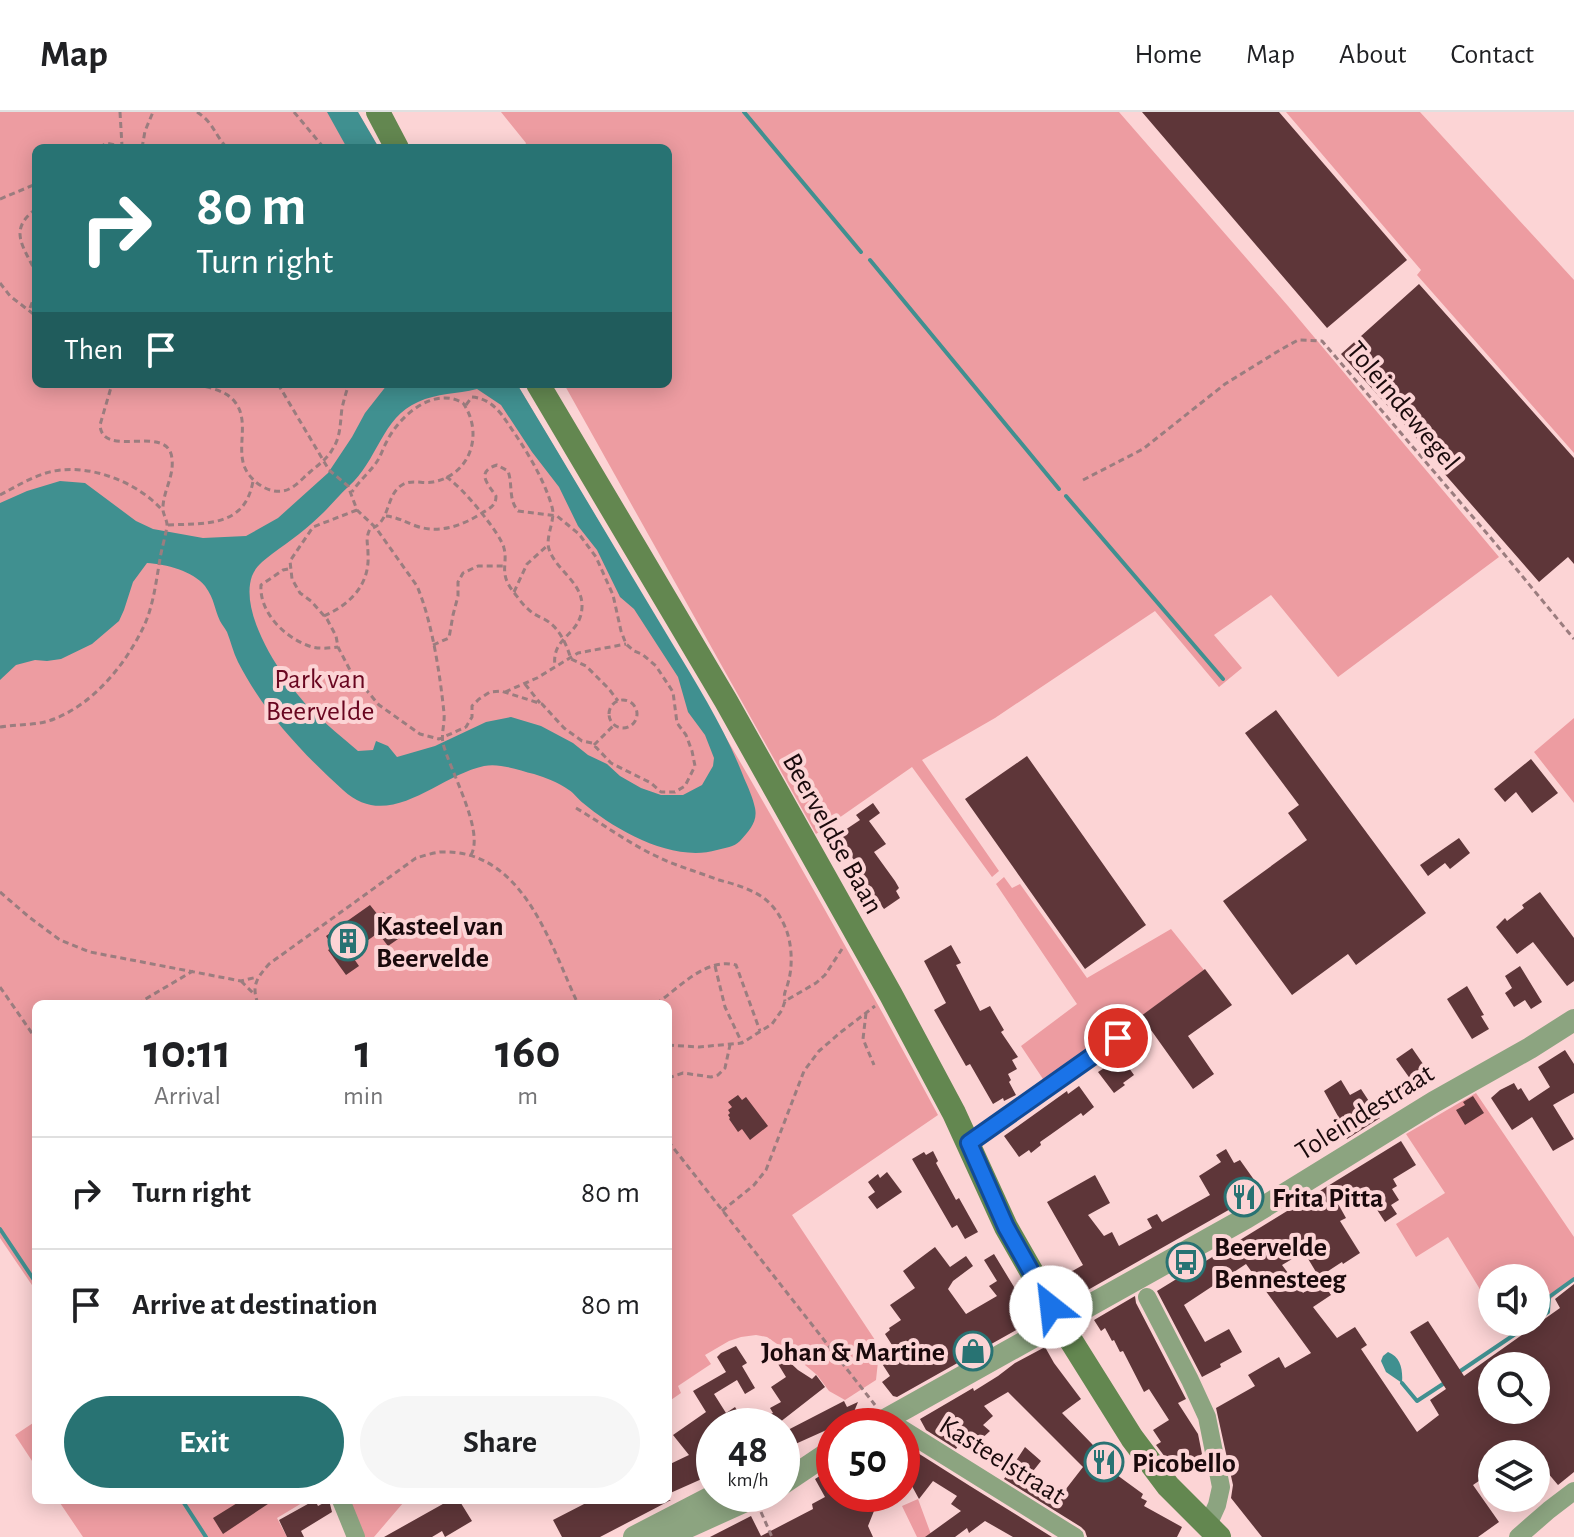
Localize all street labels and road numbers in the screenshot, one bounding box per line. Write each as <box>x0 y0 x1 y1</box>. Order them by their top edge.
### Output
street label: Toleindewegel <box>1341 337 1464 476</box>
street label: Beerveldse Baan <box>777 749 888 919</box>
street label: Toleindestraat <box>1291 1059 1439 1166</box>
street label: Kasteelstraat <box>934 1411 1070 1510</box>

